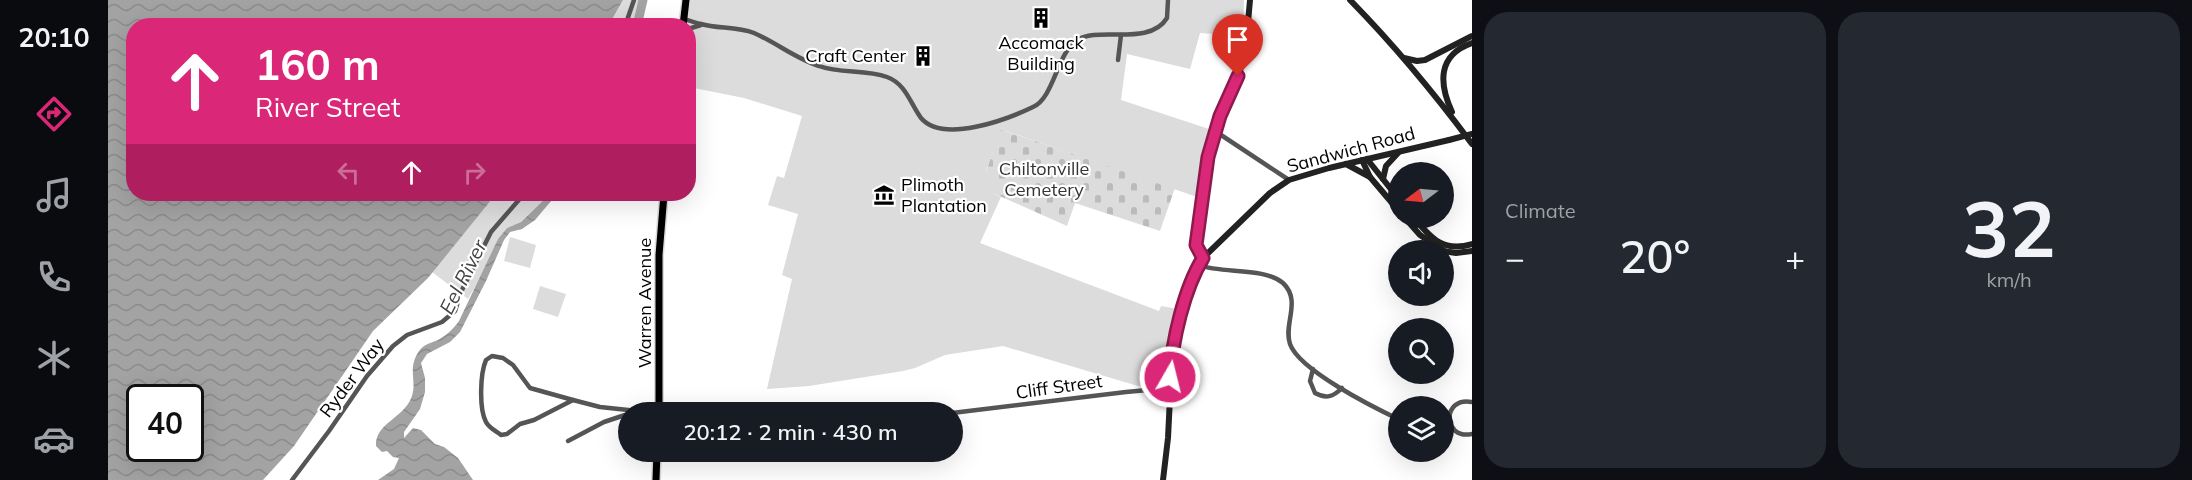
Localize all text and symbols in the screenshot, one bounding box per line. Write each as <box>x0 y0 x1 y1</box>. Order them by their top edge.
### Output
building icon: Accomack Building <box>1029 6 1053 30</box>
pin <box>1212 14 1263 76</box>
text: 20:10 <box>18 20 90 54</box>
icon: arrive <box>1221 23 1254 56</box>
place label: Accomack Building <box>998 31 1085 75</box>
text: 160 m <box>255 38 380 91</box>
icon: ahead <box>156 42 234 120</box>
place label: Craft Center <box>805 44 906 67</box>
building icon: Craft Center <box>911 44 935 68</box>
text: River Street <box>255 90 400 124</box>
icon: directions <box>33 93 75 135</box>
street label: Sandwich Road <box>1284 121 1417 178</box>
icon: left <box>332 156 365 189</box>
icon: ahead <box>395 156 428 189</box>
icon: right <box>458 156 491 189</box>
park label: Chiltonville Cemetery <box>999 157 1089 201</box>
north arrow <box>1388 162 1454 228</box>
map controls <box>1388 162 1454 462</box>
place label: Plimoth Plantation <box>901 173 987 217</box>
icon: music <box>33 174 75 216</box>
text: 32 <box>1962 179 2056 277</box>
museum icon: Plimoth Plantation <box>872 183 896 207</box>
text: Climate <box>1505 198 1576 223</box>
text: 20° <box>1620 228 1690 284</box>
water label: Eel River <box>433 235 492 318</box>
text: − <box>1505 237 1525 278</box>
text: + <box>1785 237 1805 278</box>
street label: Warren Avenue <box>633 238 656 368</box>
button: sound <box>1388 240 1454 306</box>
icon: phone <box>33 256 75 298</box>
text: km/h <box>1986 267 2032 292</box>
button: search <box>1388 318 1454 384</box>
street label: Ryder Way <box>314 333 389 422</box>
icon: climate <box>33 337 75 379</box>
position arrow <box>1138 345 1202 409</box>
street label: Cliff Street <box>1014 369 1104 404</box>
speed limit sign: 40 <box>126 384 204 462</box>
button: layers <box>1388 396 1454 462</box>
icon: car <box>33 418 75 460</box>
text: 20:12 · 2 min · 430 m <box>683 418 898 446</box>

